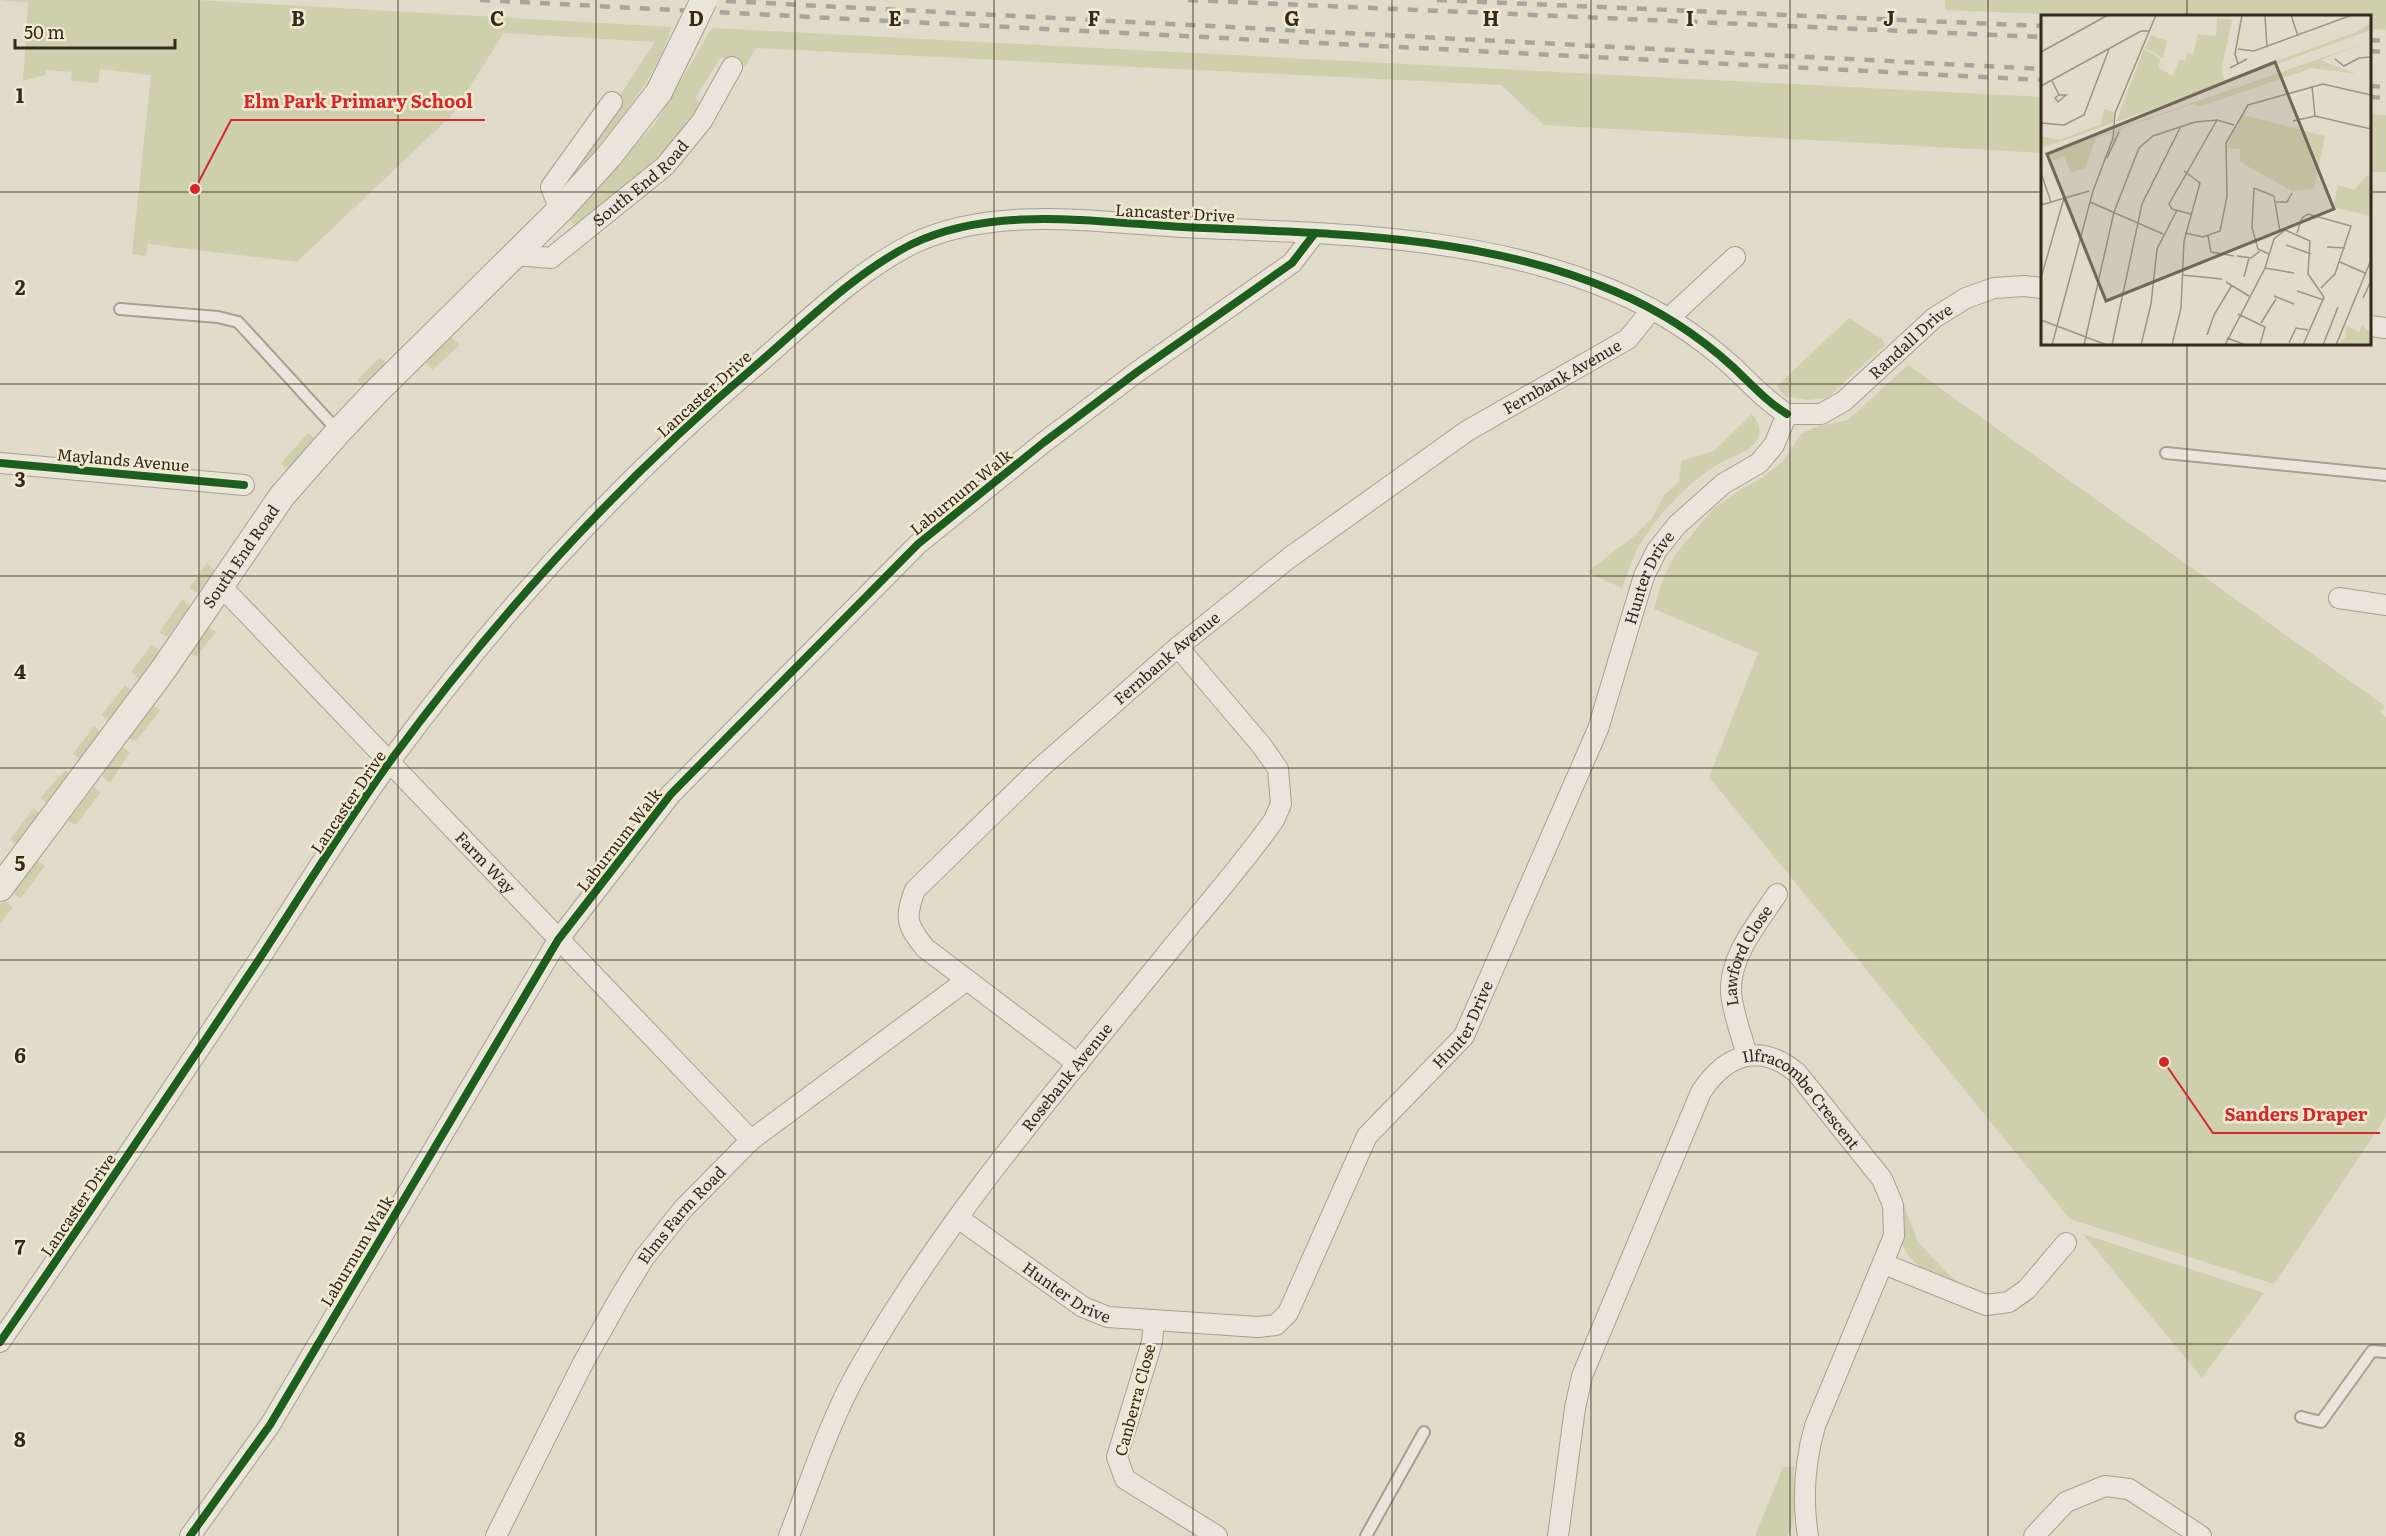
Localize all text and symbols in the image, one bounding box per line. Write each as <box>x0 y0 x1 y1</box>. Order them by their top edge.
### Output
text: B <box>291 2 305 32</box>
text: C <box>490 2 504 32</box>
text: D <box>688 2 704 32</box>
text: E <box>888 2 902 32</box>
text: F <box>1088 2 1101 32</box>
text: G <box>1284 2 1300 32</box>
text: H <box>1483 2 1499 32</box>
text: I <box>1686 2 1694 32</box>
text: J <box>1883 2 1895 32</box>
scale bar <box>15 12 176 50</box>
inset map <box>2041 15 2371 345</box>
text: 50 m <box>24 18 65 45</box>
text: 1 <box>16 79 24 109</box>
callout: Elm Park Primary School <box>231 84 485 120</box>
text: Elm Park Primary School <box>243 87 473 114</box>
street label: South End Road <box>587 134 693 231</box>
street label: Lancaster Drive <box>1114 197 1236 227</box>
text: 2 <box>15 271 26 301</box>
street label: Randall Drive <box>1863 297 1956 384</box>
street label: Fernbank Avenue <box>1498 332 1625 419</box>
street label: Lancaster Drive <box>651 344 756 442</box>
street label: Maylands Avenue <box>56 441 190 477</box>
street label: Laburnum Walk <box>904 442 1017 540</box>
text: 3 <box>14 463 26 493</box>
street label: South End Road <box>196 499 284 613</box>
street label: Hunter Drive <box>1617 525 1679 627</box>
street label: Fernbank Avenue <box>1108 605 1224 710</box>
text: 4 <box>14 655 26 685</box>
street label: Lancaster Drive <box>304 745 391 858</box>
street label: Laburnum Walk <box>570 782 667 896</box>
street label: Farm Way <box>450 825 522 899</box>
text: 5 <box>15 847 26 877</box>
street label: Lawford Close <box>1718 900 1777 1008</box>
street label: Hunter Drive <box>1426 976 1498 1073</box>
street label: Rosebank Avenue <box>1015 1017 1117 1136</box>
text: 6 <box>14 1039 26 1069</box>
street label: Ilfracombe Crescent <box>1740 1042 1867 1154</box>
callout: Sanders Draper <box>2213 1097 2380 1133</box>
text: Sanders Draper <box>2224 1100 2368 1127</box>
street label: Lancaster Drive <box>34 1148 121 1261</box>
street label: Elms Farm Road <box>630 1160 730 1268</box>
street label: Laburnum Walk <box>313 1190 399 1311</box>
text: 7 <box>15 1231 26 1261</box>
street label: Hunter Drive <box>1018 1255 1115 1328</box>
street label: Canberra Close <box>1108 1341 1161 1459</box>
text: 8 <box>14 1423 26 1453</box>

